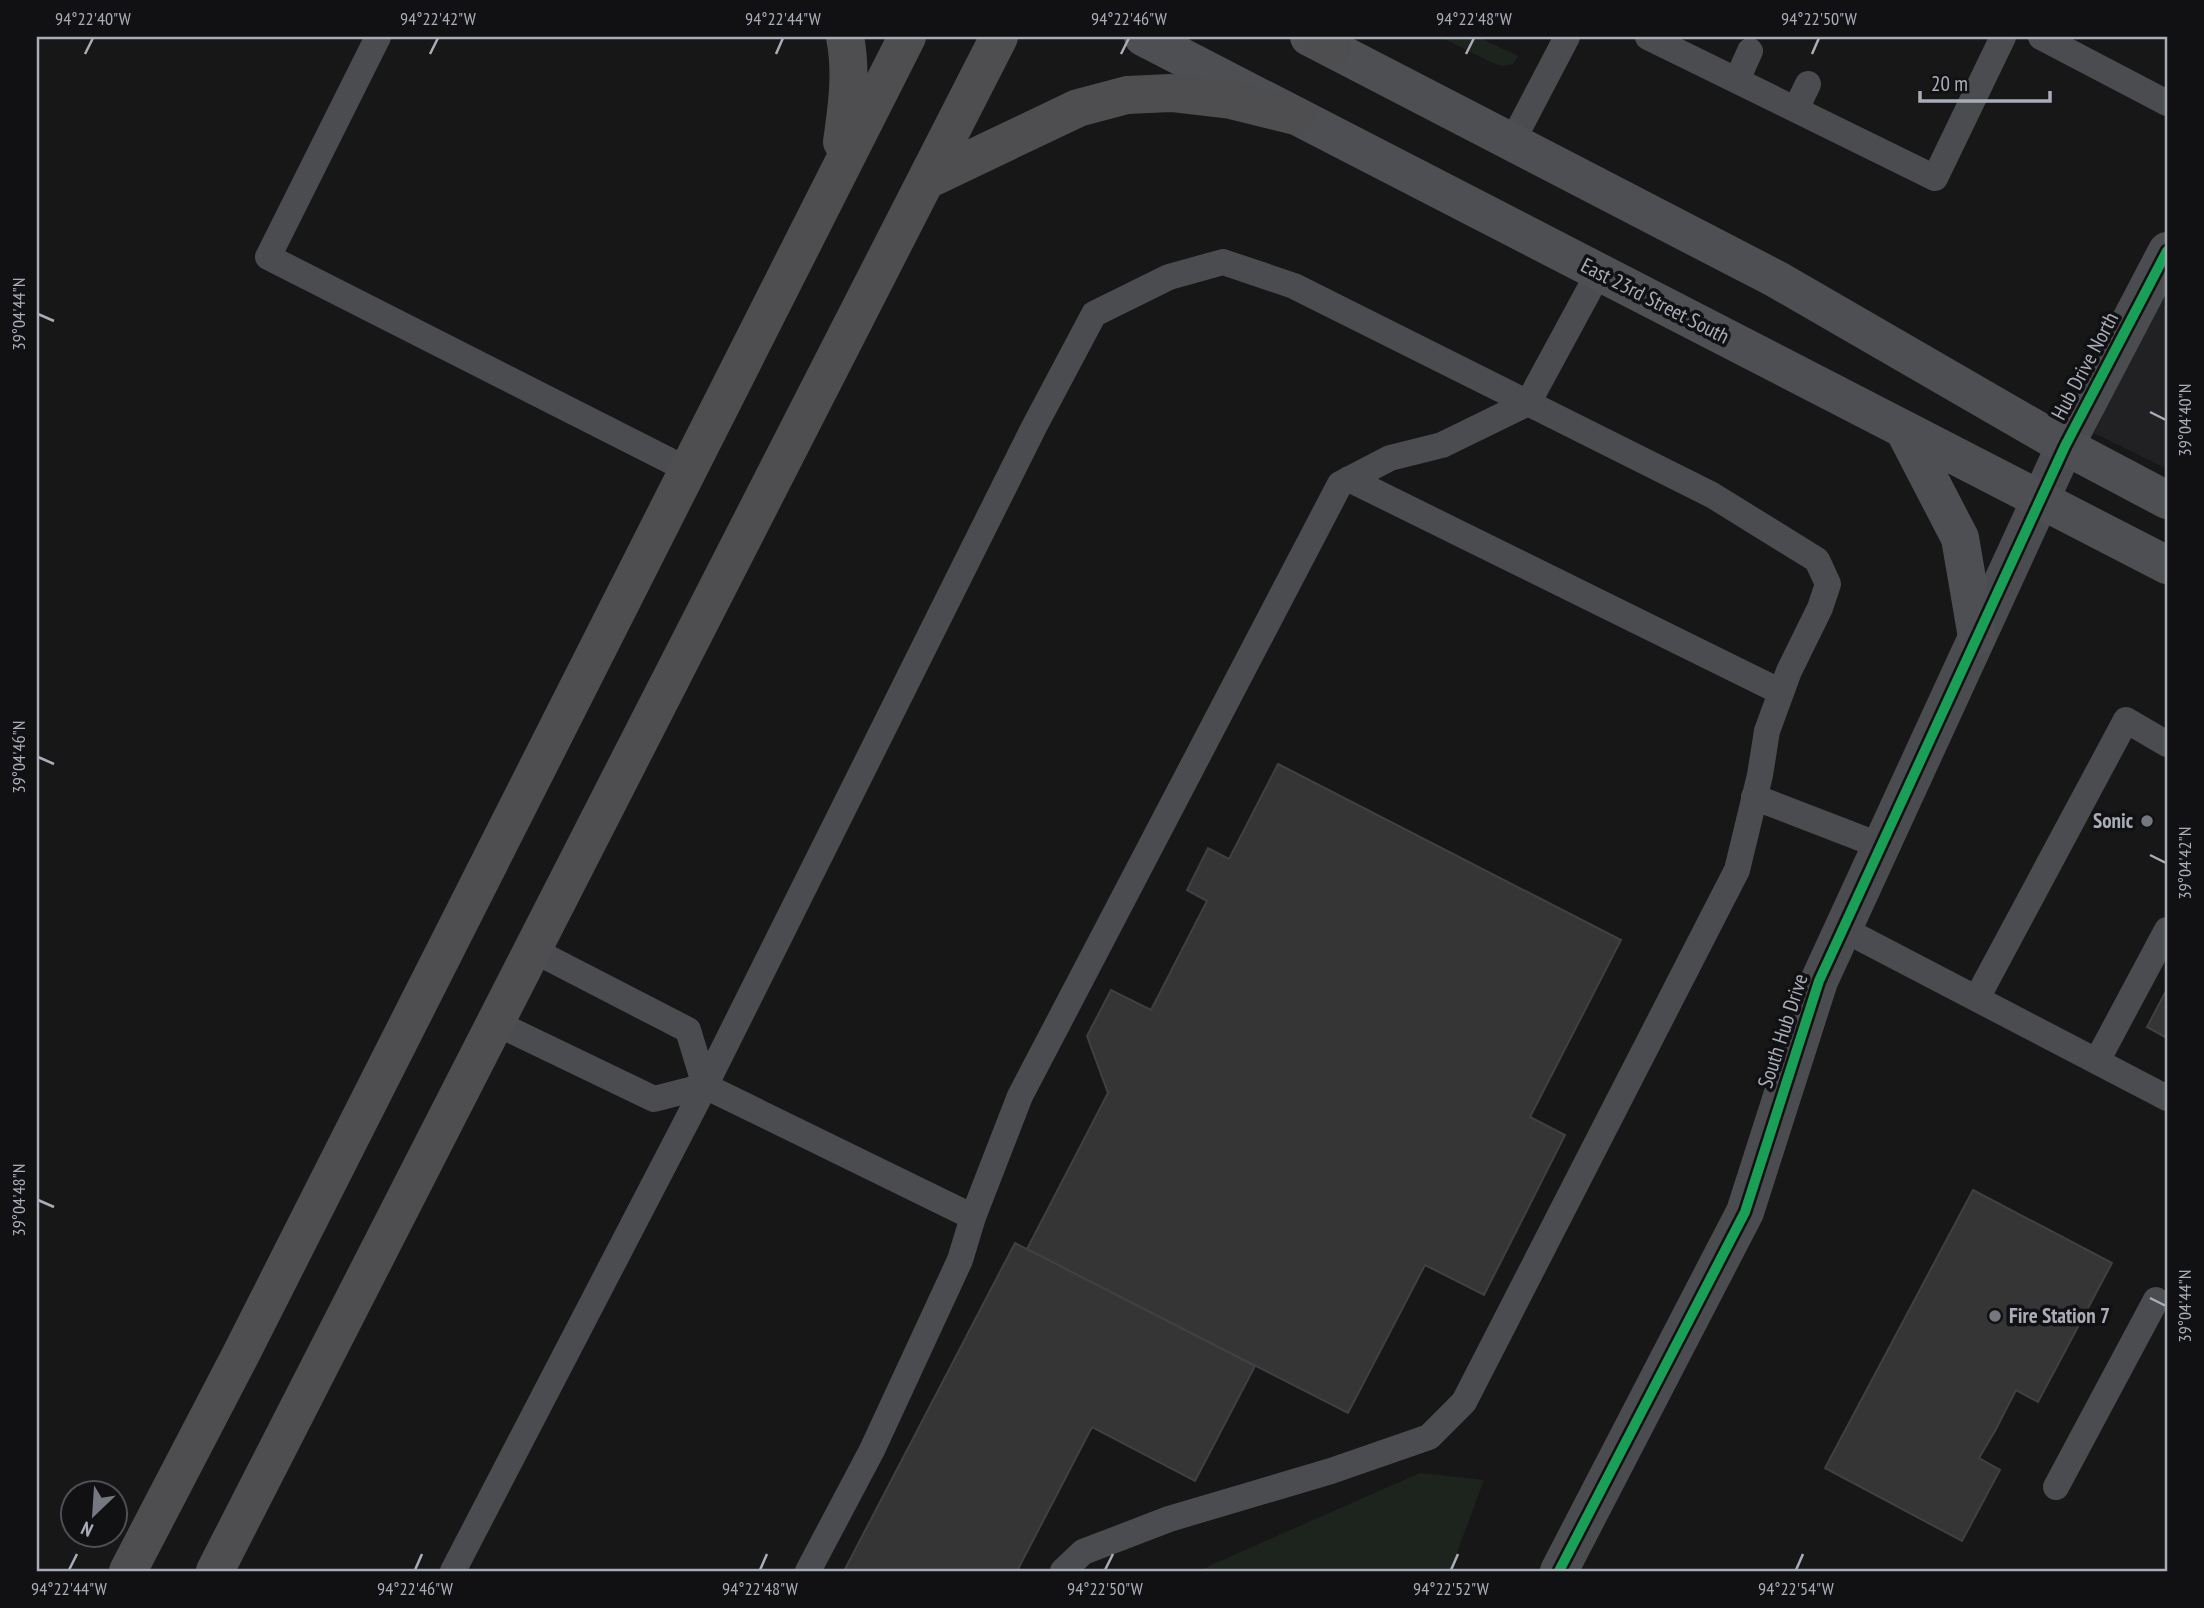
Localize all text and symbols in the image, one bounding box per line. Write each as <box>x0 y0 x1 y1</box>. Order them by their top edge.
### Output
text: 94°22'40"W <box>55 7 131 30</box>
text: 94°22'42"W <box>400 7 476 30</box>
text: 94°22'44"W <box>745 7 821 30</box>
text: 94°22'46"W <box>1091 7 1167 30</box>
text: 94°22'48"W <box>1436 7 1512 30</box>
text: 94°22'50"W <box>1781 7 1857 30</box>
scale bar <box>1920 60 2050 104</box>
text: 20 m <box>1931 70 1968 97</box>
street label: East 23rd Street South <box>1576 252 1734 350</box>
text: 39°04'44"N <box>7 278 30 350</box>
street label: Hub Drive North <box>2045 307 2124 424</box>
text: 39°04'40"N <box>2173 384 2196 456</box>
text: 39°04'46"N <box>7 721 30 793</box>
place label: Sonic <box>2093 807 2134 834</box>
marker: Sonic <box>2139 813 2155 829</box>
text: 39°04'42"N <box>2173 827 2196 899</box>
street label: South Hub Drive <box>1751 970 1814 1091</box>
text: 39°04'48"N <box>7 1164 30 1236</box>
text: 39°04'44"N <box>2173 1270 2196 1342</box>
place label: Fire Station 7 <box>2009 1302 2110 1329</box>
marker: Fire Station 7 <box>1987 1308 2003 1324</box>
north arrow <box>60 1478 130 1548</box>
text: N <box>77 1516 97 1542</box>
text: 94°22'44"W <box>31 1577 107 1600</box>
text: 94°22'46"W <box>377 1577 453 1600</box>
text: 94°22'48"W <box>722 1577 798 1600</box>
text: 94°22'50"W <box>1067 1577 1143 1600</box>
text: 94°22'52"W <box>1413 1577 1489 1600</box>
text: 94°22'54"W <box>1758 1577 1834 1600</box>

